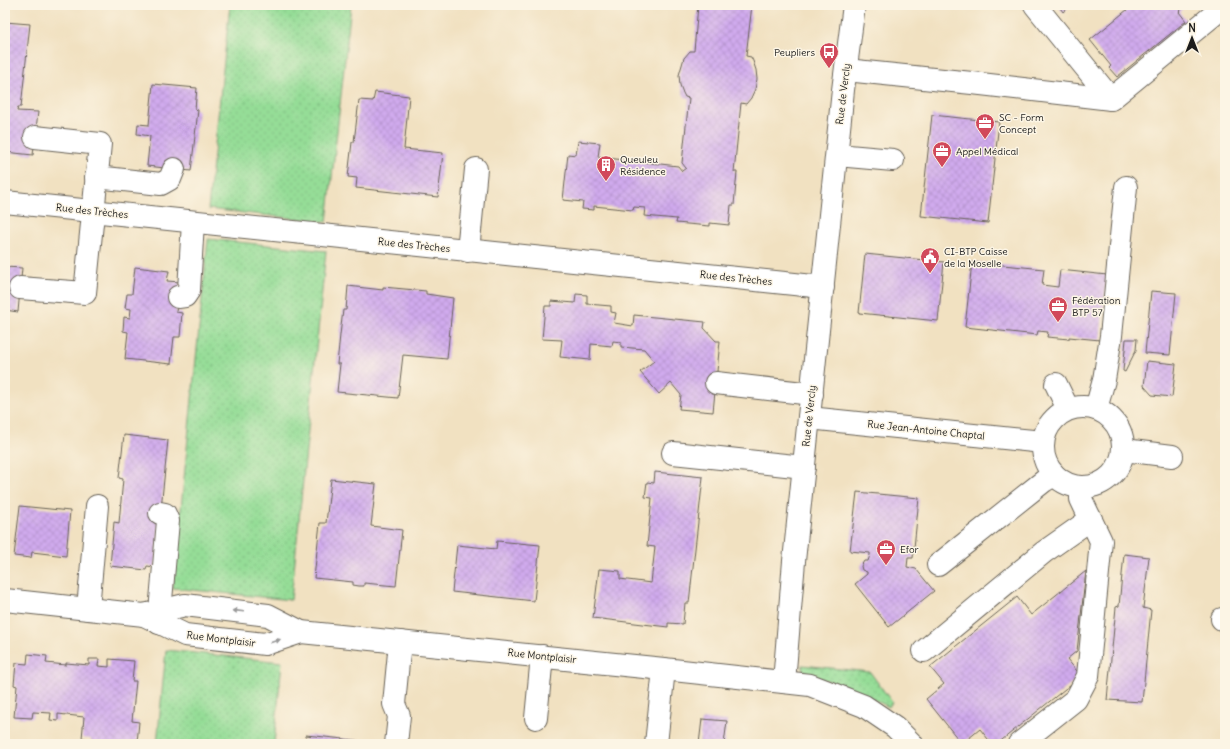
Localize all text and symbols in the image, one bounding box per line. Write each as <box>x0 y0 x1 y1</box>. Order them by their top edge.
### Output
north arrow <box>1172 18 1212 58</box>
text: N <box>1188 21 1196 35</box>
bus stop icon: Peupliers <box>818 41 840 69</box>
place label: Peupliers <box>774 46 815 59</box>
street label: Rue de Vercly <box>833 63 853 125</box>
place label: SC - Form Concept <box>999 111 1044 136</box>
office icon: SC - Form Concept <box>974 112 996 140</box>
office icon: Appel Médical <box>931 140 953 168</box>
place label: Appel Médical <box>956 145 1018 158</box>
place label: Queuleu Résidence <box>620 153 666 178</box>
building icon: Queuleu Résidence <box>595 154 617 182</box>
street label: Rue des Trèches <box>55 201 129 221</box>
street label: Rue des Trèches <box>377 235 451 255</box>
place label: CI-BTP Caisse de la Moselle <box>944 245 1008 270</box>
public building icon: CI-BTP Caisse de la Moselle <box>919 246 941 274</box>
street label: Rue des Trèches <box>699 268 773 288</box>
place label: Fédération BTP 57 <box>1072 294 1121 319</box>
office icon: Fédération BTP 57 <box>1047 295 1069 323</box>
street label: Rue de Vercly <box>799 385 819 447</box>
street label: Rue Jean-Antoine Chaptal <box>867 417 985 443</box>
office icon: Efor <box>875 538 897 566</box>
place label: Efor <box>900 543 919 556</box>
one-way arrow <box>232 608 244 614</box>
street label: Rue Montplaisir <box>186 628 256 650</box>
one-way arrow <box>269 637 281 643</box>
street label: Rue Montplaisir <box>507 646 577 666</box>

